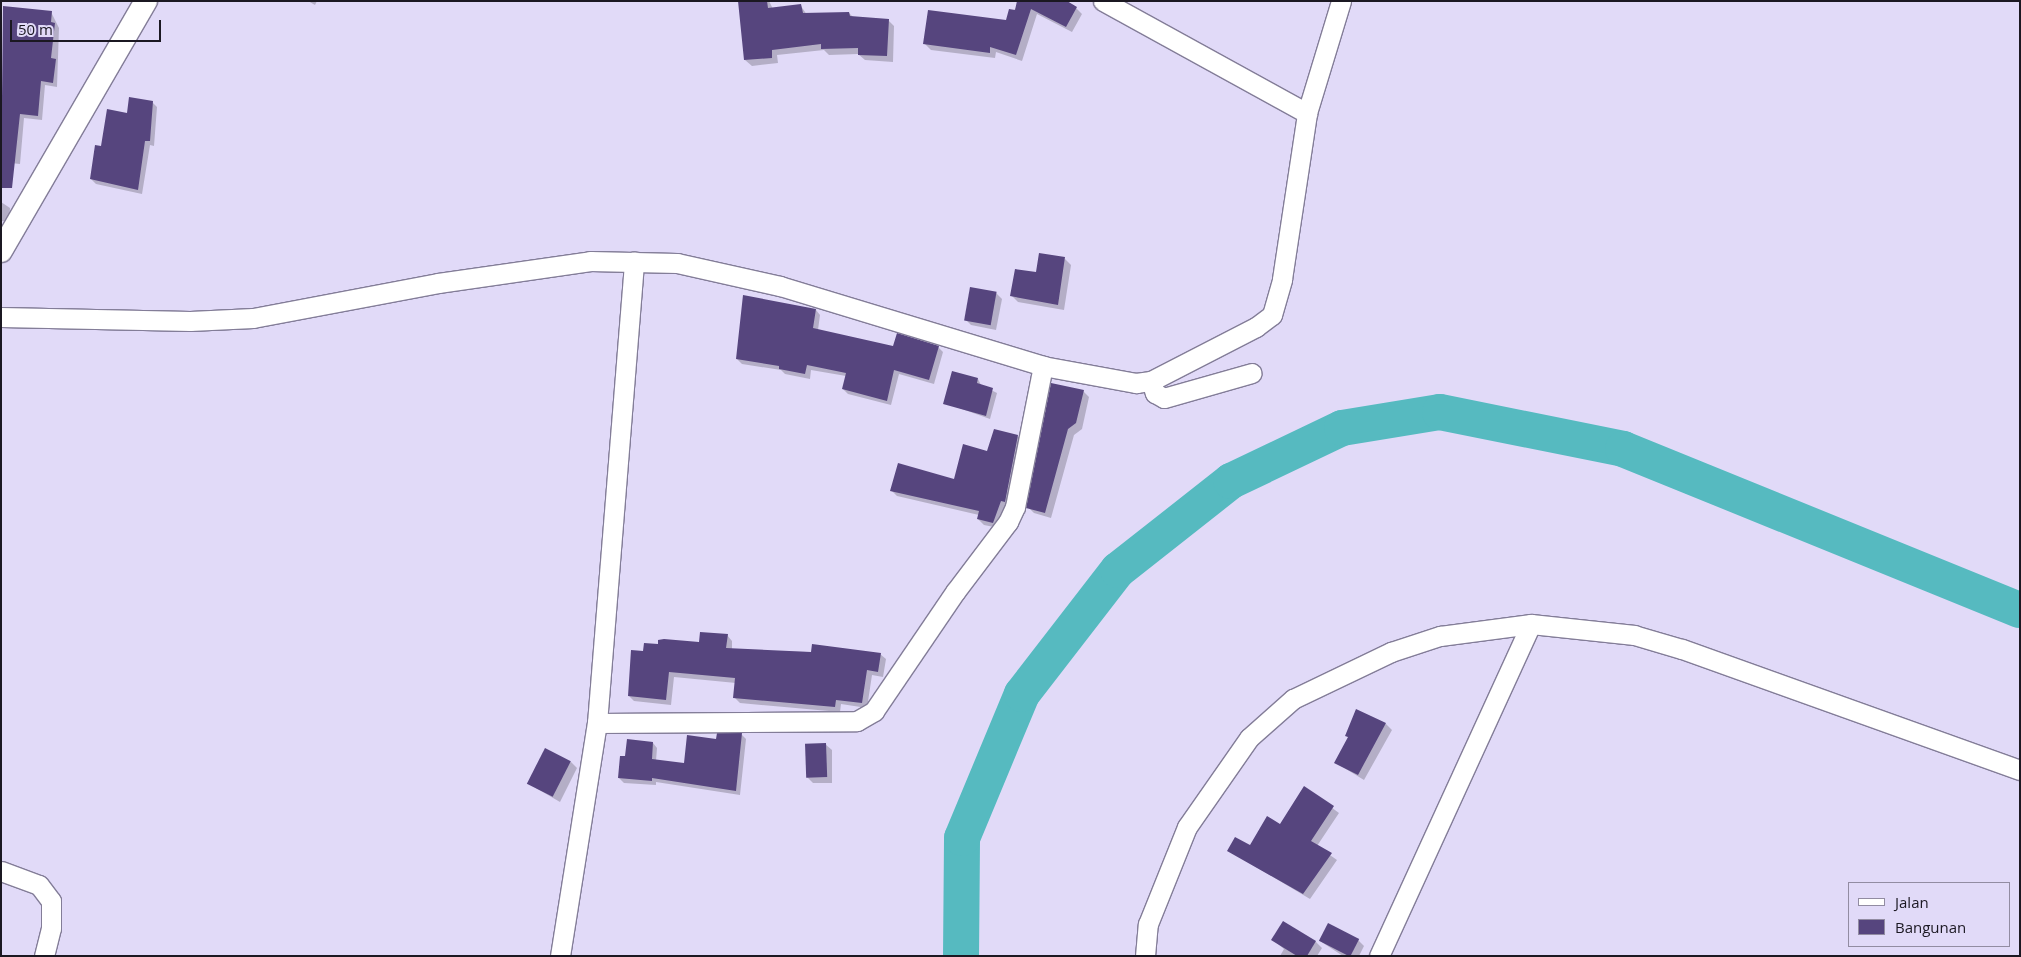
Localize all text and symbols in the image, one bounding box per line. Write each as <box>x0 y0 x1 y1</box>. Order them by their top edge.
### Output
scale bar <box>12 10 164 42</box>
text: 50 m <box>18 19 53 39</box>
legend <box>1848 882 2011 947</box>
text: Jalan <box>1895 892 1929 912</box>
text: Bangunan <box>1895 917 1966 937</box>

